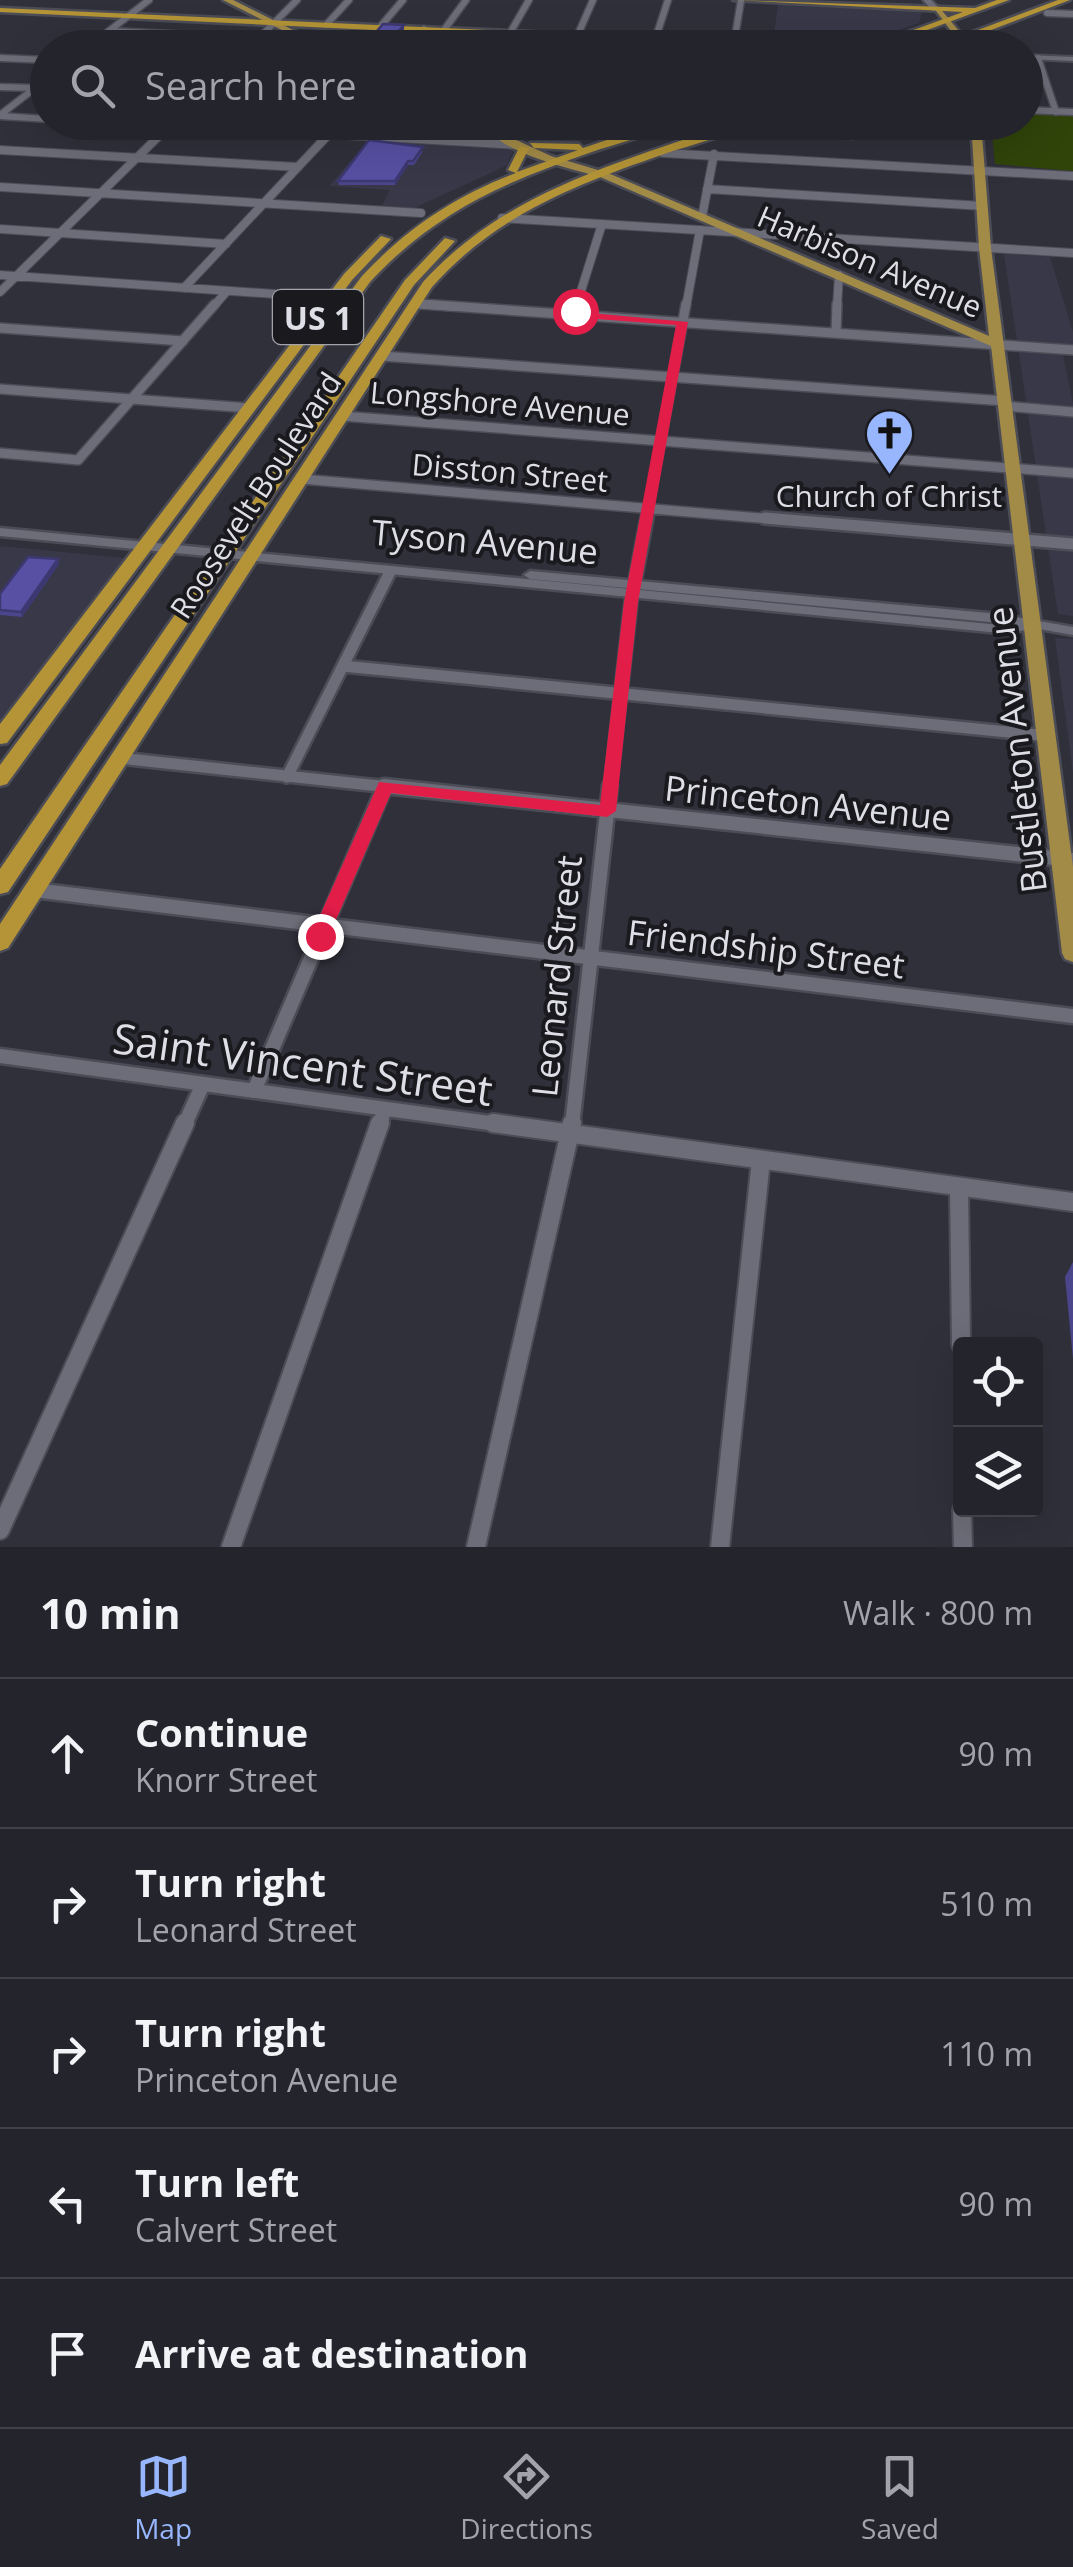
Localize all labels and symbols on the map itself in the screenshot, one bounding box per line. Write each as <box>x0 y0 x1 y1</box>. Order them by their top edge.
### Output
street label: Harbison Avenue <box>752 195 988 327</box>
route start <box>553 289 599 335</box>
road number: US 1 <box>273 290 363 344</box>
street label: Roosevelt Boulevard <box>160 364 350 626</box>
street label: Longshore Avenue <box>368 371 632 435</box>
church icon: Church of Christ <box>863 408 915 476</box>
street label: Disston Street <box>410 443 610 501</box>
place label: Church of Christ <box>776 475 1002 516</box>
street label: Tyson Avenue <box>370 508 600 574</box>
street label: Bustleton Avenue <box>975 604 1057 896</box>
street label: Princeton Avenue <box>662 764 954 840</box>
street label: Leonard Street <box>520 853 592 1099</box>
street label: Friendship Street <box>625 908 907 988</box>
route end <box>298 914 344 960</box>
street label: Saint Vincent Street <box>110 1008 496 1118</box>

